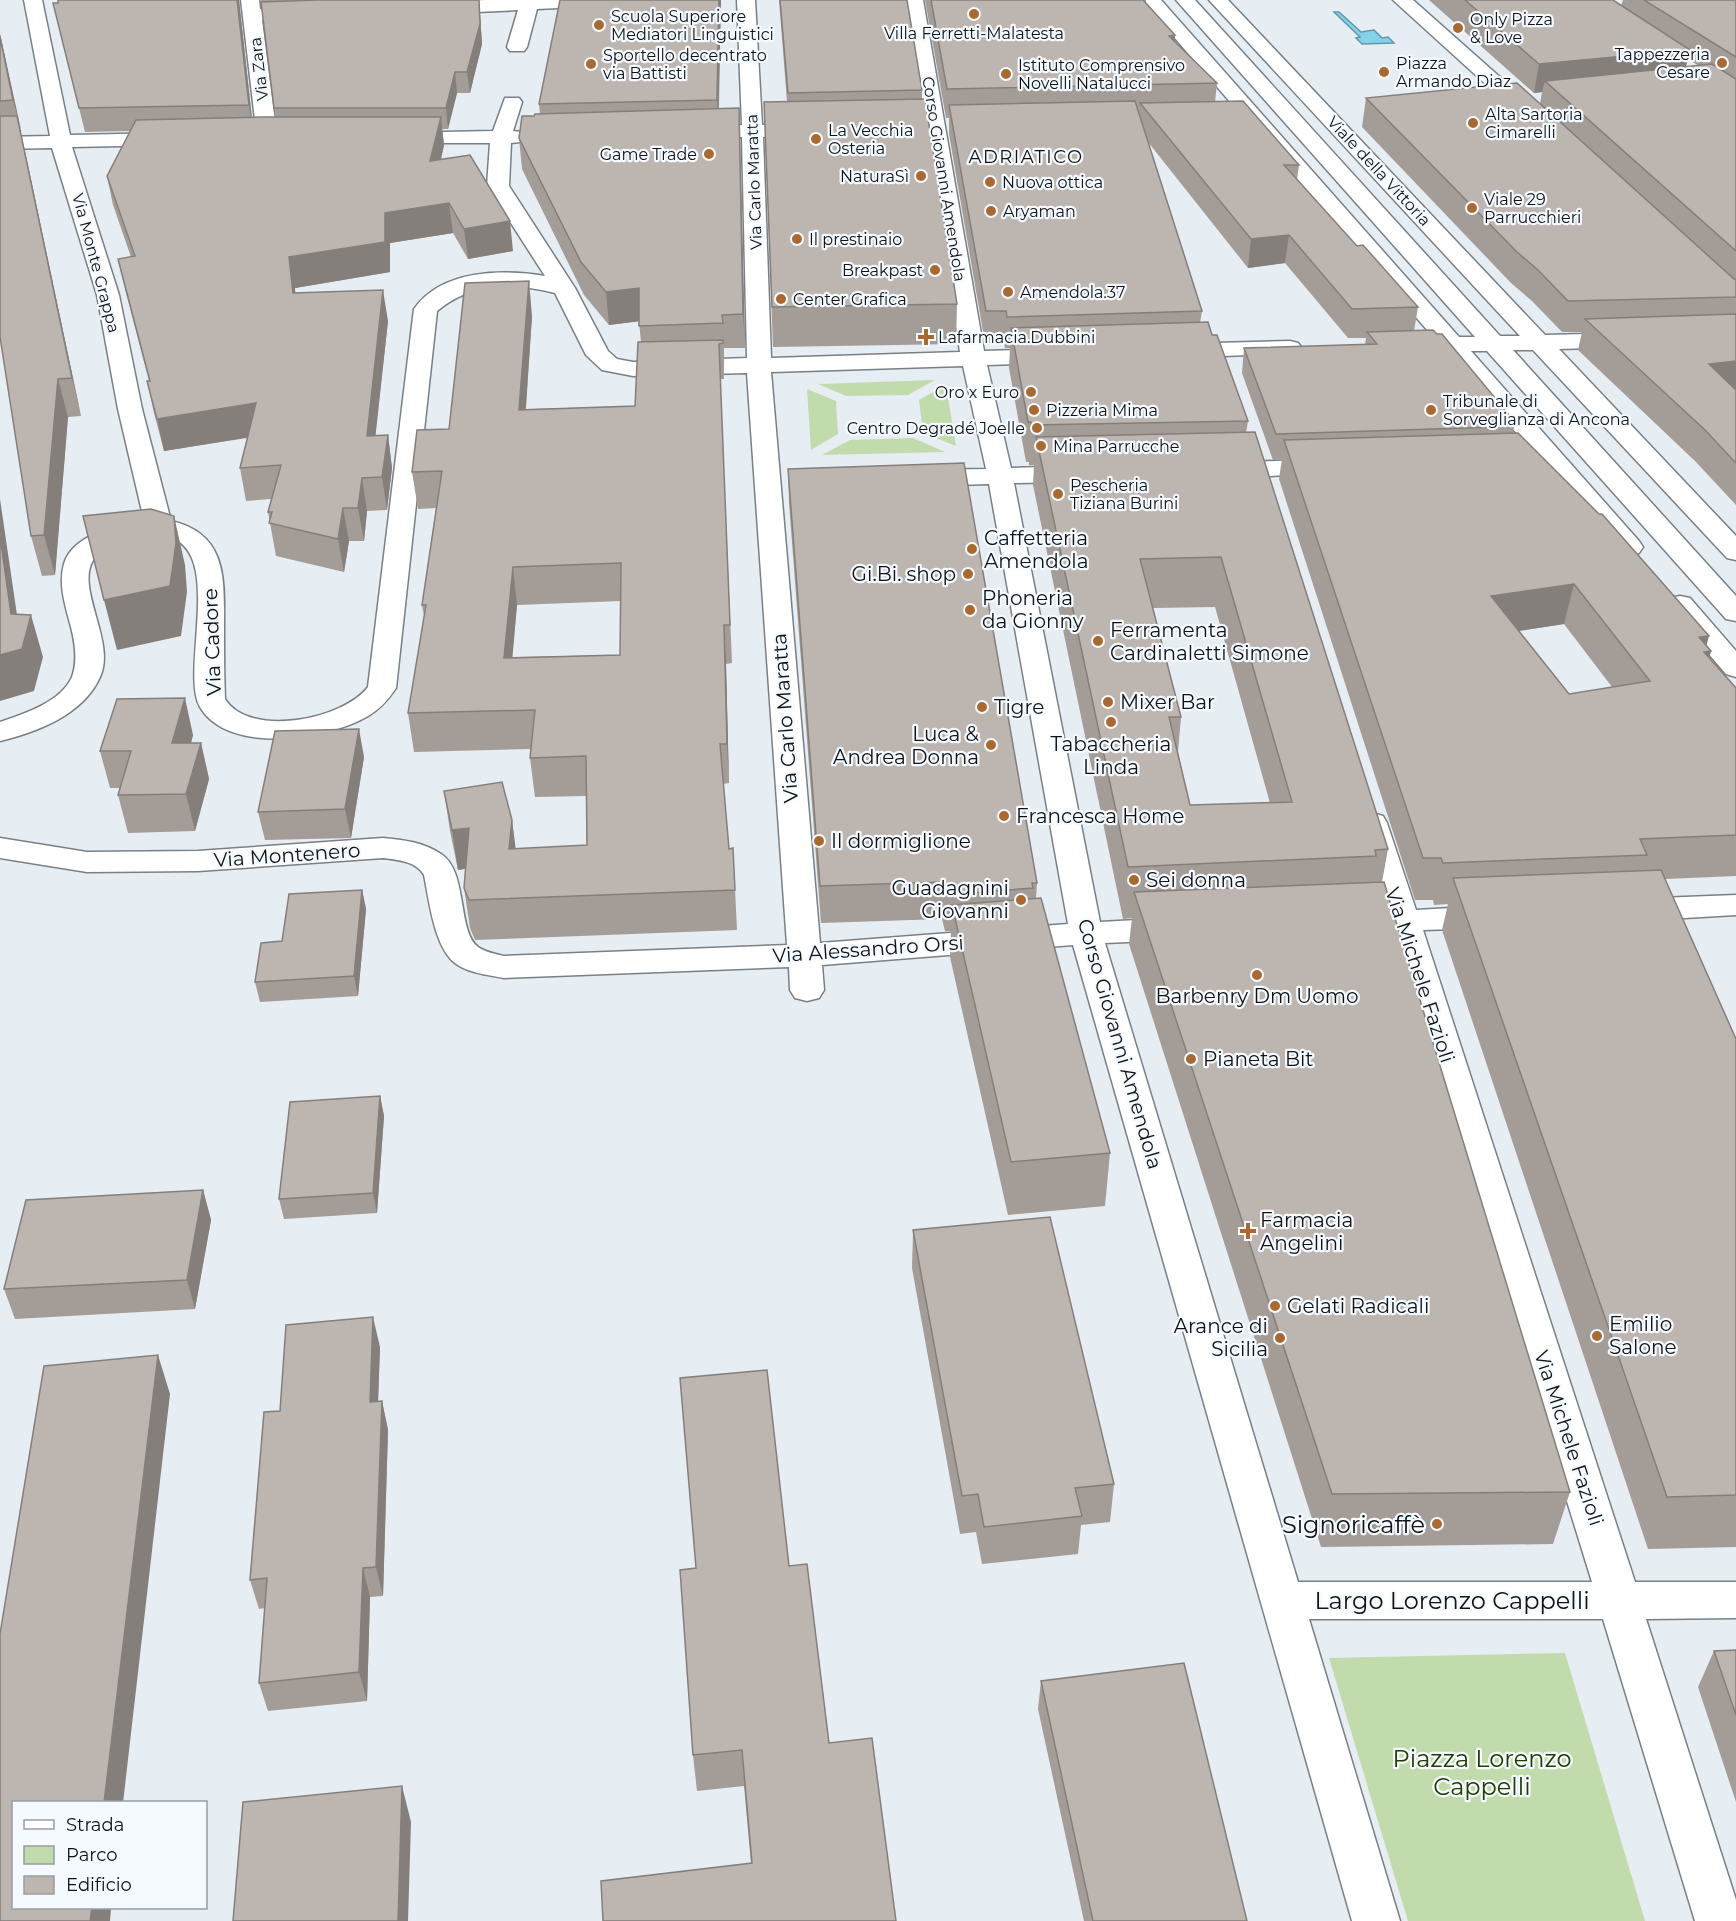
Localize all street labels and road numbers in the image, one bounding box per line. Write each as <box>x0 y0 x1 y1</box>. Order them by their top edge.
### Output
street label: Via Zara <box>246 36 272 102</box>
street label: Corso Giovanni Amendola <box>918 75 970 283</box>
street label: Viale della Vittoria <box>1323 112 1435 230</box>
street label: Via Carlo Maratta <box>742 114 766 250</box>
street label: Via Monte Grappa <box>68 191 124 335</box>
street label: Via Cadore <box>198 588 226 696</box>
street label: Via Carlo Maratta <box>767 632 803 804</box>
street label: Via Montenero <box>213 838 361 872</box>
street label: Via Michele Fazioli <box>1380 884 1460 1066</box>
street label: Corso Giovanni Amendola <box>1073 916 1167 1172</box>
street label: Via Alessandro Orsi <box>772 930 964 968</box>
street label: Via Michele Fazioli <box>1529 1347 1609 1529</box>
street label: Largo Lorenzo Cappelli <box>1314 1586 1590 1615</box>

